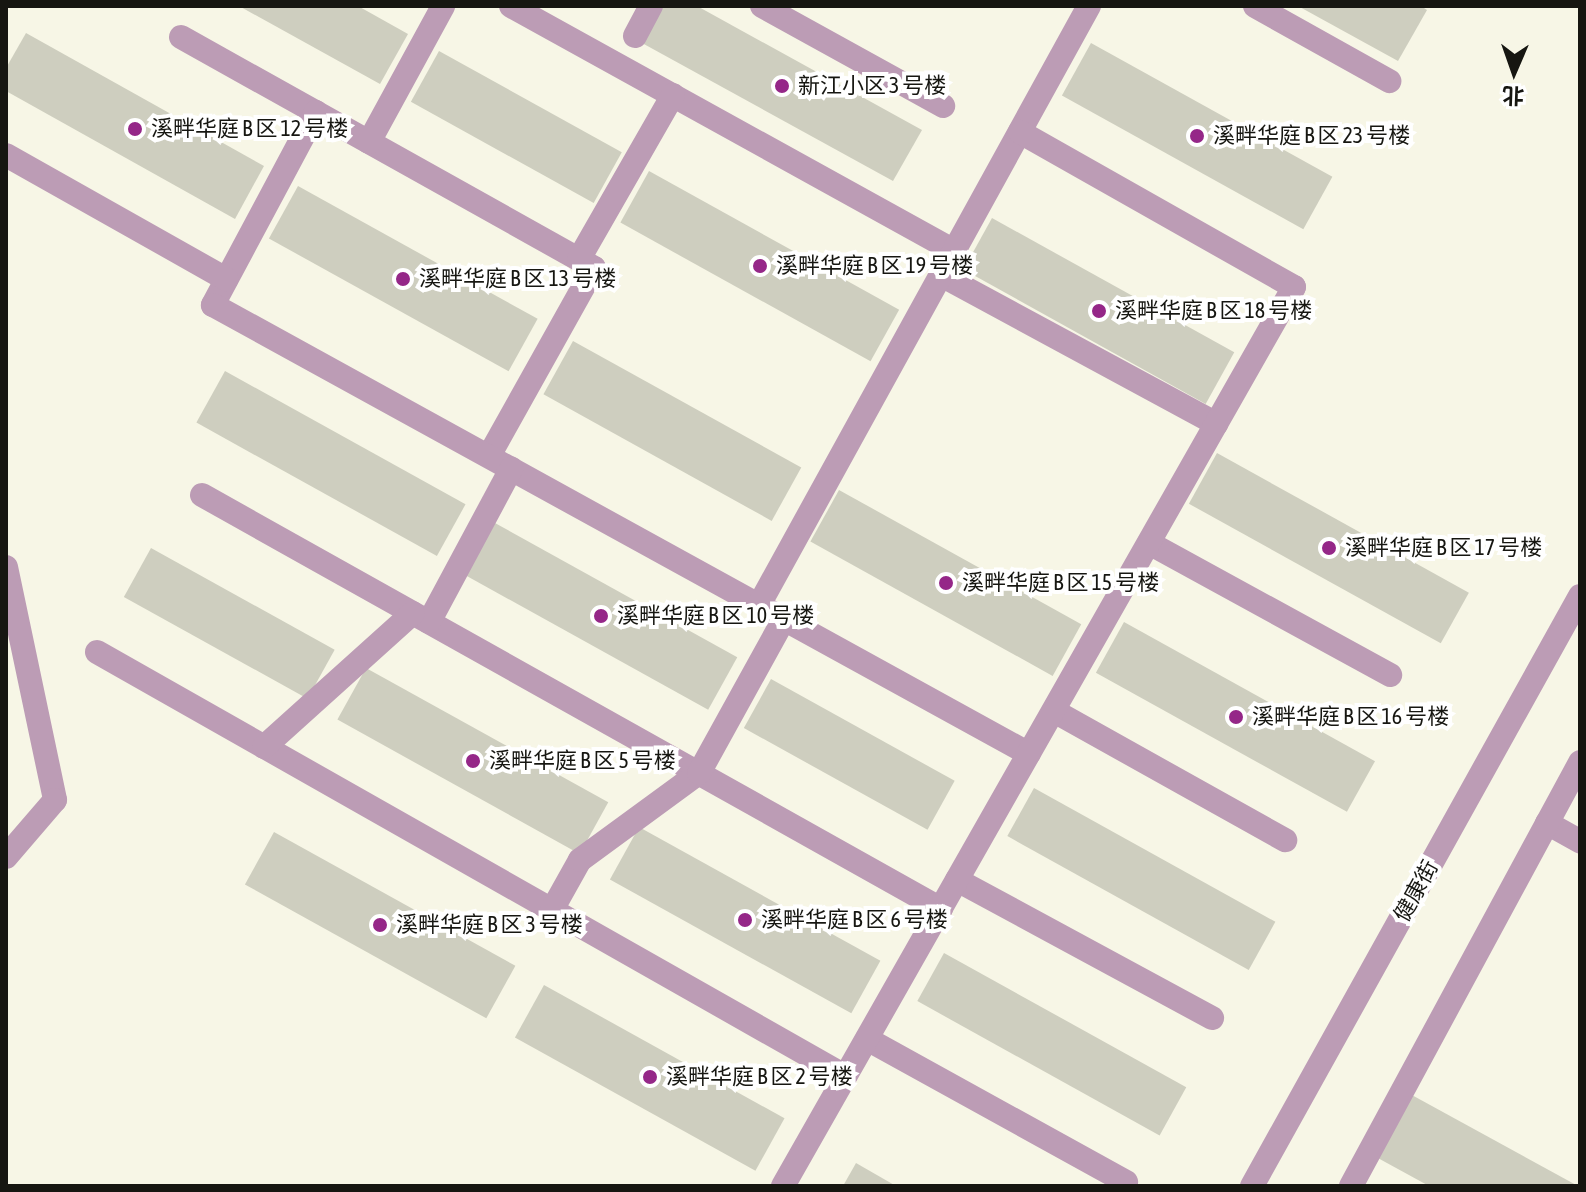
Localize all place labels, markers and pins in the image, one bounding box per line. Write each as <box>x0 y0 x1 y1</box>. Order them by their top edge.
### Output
place label: 新江小区 3 号楼 <box>798 73 946 99</box>
marker: 新江小区 3 号楼 <box>773 77 791 95</box>
place label: 溪畔华庭 B 区 12 号楼 <box>151 116 348 142</box>
marker: 溪畔华庭 B 区 12 号楼 <box>126 120 144 138</box>
place label: 溪畔华庭 B 区 23 号楼 <box>1213 123 1410 149</box>
marker: 溪畔华庭 B 区 23 号楼 <box>1188 127 1206 145</box>
place label: 溪畔华庭 B 区 19 号楼 <box>776 253 973 279</box>
marker: 溪畔华庭 B 区 19 号楼 <box>751 257 769 275</box>
place label: 溪畔华庭 B 区 13 号楼 <box>419 266 616 292</box>
marker: 溪畔华庭 B 区 13 号楼 <box>394 270 412 288</box>
place label: 溪畔华庭 B 区 18 号楼 <box>1115 298 1312 324</box>
marker: 溪畔华庭 B 区 18 号楼 <box>1090 302 1108 320</box>
place label: 溪畔华庭 B 区 17 号楼 <box>1345 535 1542 561</box>
marker: 溪畔华庭 B 区 17 号楼 <box>1320 539 1338 557</box>
place label: 溪畔华庭 B 区 15 号楼 <box>962 570 1159 596</box>
marker: 溪畔华庭 B 区 15 号楼 <box>937 574 955 592</box>
place label: 溪畔华庭 B 区 10 号楼 <box>617 603 814 629</box>
marker: 溪畔华庭 B 区 10 号楼 <box>592 607 610 625</box>
place label: 溪畔华庭 B 区 16 号楼 <box>1252 704 1449 730</box>
marker: 溪畔华庭 B 区 16 号楼 <box>1227 708 1245 726</box>
place label: 溪畔华庭 B 区 5 号楼 <box>489 748 676 774</box>
marker: 溪畔华庭 B 区 5 号楼 <box>464 752 482 770</box>
place label: 溪畔华庭 B 区 6 号楼 <box>761 907 948 933</box>
marker: 溪畔华庭 B 区 6 号楼 <box>736 911 754 929</box>
place label: 溪畔华庭 B 区 3 号楼 <box>396 912 583 938</box>
marker: 溪畔华庭 B 区 3 号楼 <box>371 916 389 934</box>
place label: 溪畔华庭 B 区 2 号楼 <box>666 1064 853 1090</box>
marker: 溪畔华庭 B 区 2 号楼 <box>641 1068 659 1086</box>

